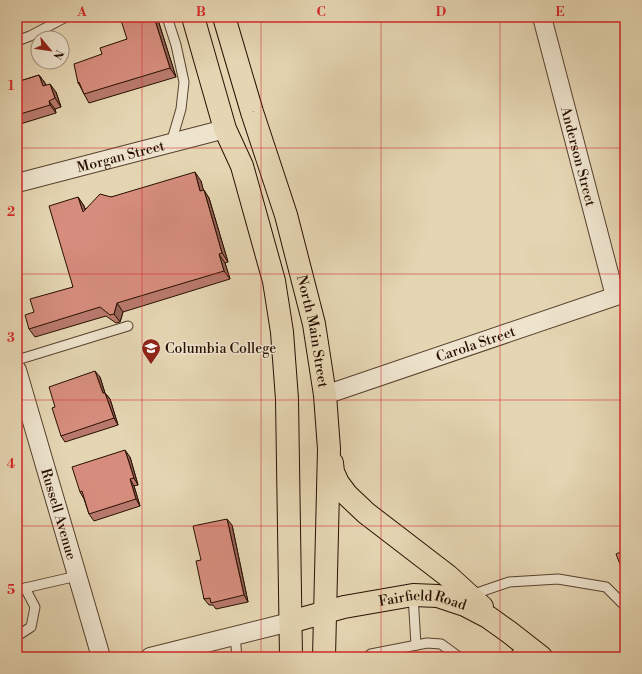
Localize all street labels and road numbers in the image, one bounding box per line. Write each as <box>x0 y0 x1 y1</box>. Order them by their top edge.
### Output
street label: Anderson Street <box>556 104 599 208</box>
street label: Morgan Street <box>75 137 167 177</box>
street label: North Main Street <box>292 273 332 389</box>
street label: Carola Street <box>434 323 518 367</box>
street label: Russell Avenue <box>36 466 80 562</box>
street label: Fairfield Road <box>377 587 469 615</box>

